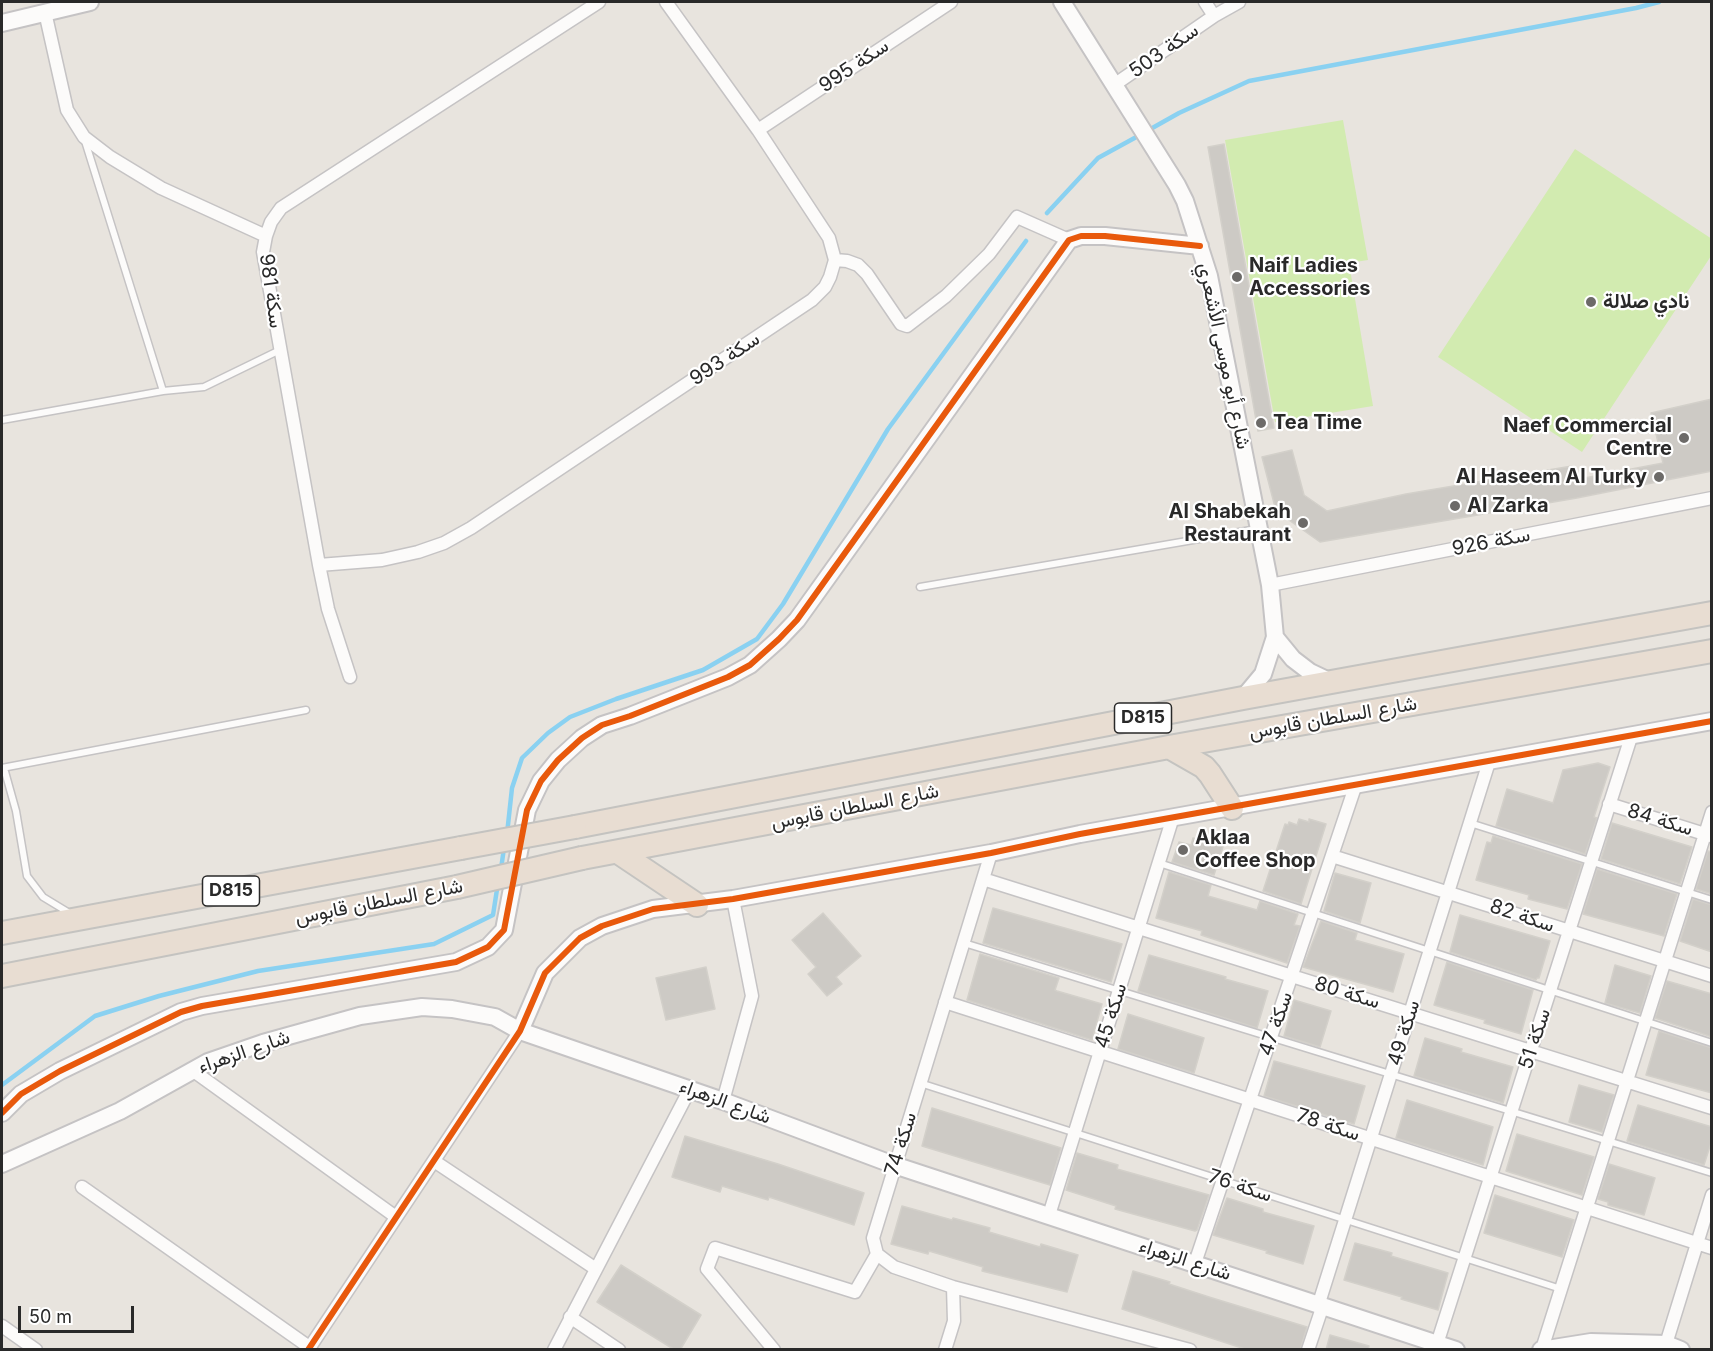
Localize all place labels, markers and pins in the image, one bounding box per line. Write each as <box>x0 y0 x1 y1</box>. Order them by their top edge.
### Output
place label: Naif Ladies Accessories <box>1249 254 1370 301</box>
marker: Naif Ladies Accessories <box>1230 270 1244 284</box>
place label: نادي صلالة <box>1603 290 1689 314</box>
marker: نادي صلالة <box>1584 295 1598 309</box>
place label: Tea Time <box>1273 411 1362 435</box>
place label: Naef Commercial Centre <box>1503 414 1672 461</box>
marker: Tea Time <box>1254 416 1268 430</box>
marker: Naef Commercial Centre <box>1677 431 1691 445</box>
place label: Al Haseem Al Turky <box>1456 465 1647 489</box>
marker: Al Haseem Al Turky <box>1652 470 1666 484</box>
place label: Al Zarka <box>1467 494 1549 518</box>
marker: Al Zarka <box>1448 499 1462 513</box>
place label: Al Shabekah Restaurant <box>1169 500 1291 547</box>
marker: Al Shabekah Restaurant <box>1296 516 1310 530</box>
place label: Aklaa Coffee Shop <box>1195 826 1316 873</box>
marker: Aklaa Coffee Shop <box>1176 843 1190 857</box>

